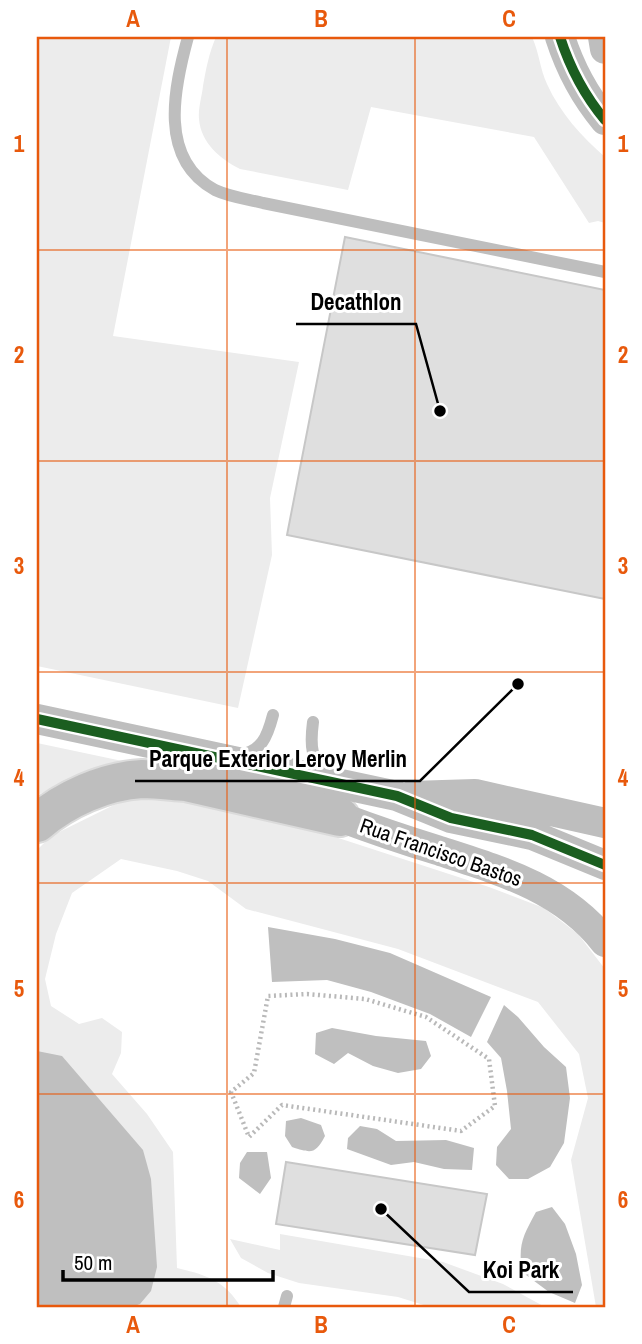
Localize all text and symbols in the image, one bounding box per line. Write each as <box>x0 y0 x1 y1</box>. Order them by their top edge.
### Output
text: A <box>126 3 140 34</box>
text: B <box>314 3 328 34</box>
text: C <box>502 3 516 34</box>
text: 1 <box>14 128 25 159</box>
text: 1 <box>618 128 629 159</box>
callout: Decathlon <box>296 280 416 324</box>
text: Decathlon <box>310 286 402 317</box>
text: 2 <box>14 339 24 370</box>
text: 2 <box>618 339 628 370</box>
text: 3 <box>14 550 24 581</box>
text: 3 <box>618 550 628 581</box>
callout: Parque Exterior Leroy Merlin <box>135 737 420 781</box>
text: Parque Exterior Leroy Merlin <box>149 743 407 774</box>
text: 4 <box>14 762 25 793</box>
text: 4 <box>618 762 629 793</box>
street label: Rua Francisco Bastos <box>356 811 526 893</box>
text: 5 <box>14 973 24 1004</box>
text: 5 <box>618 973 628 1004</box>
text: 6 <box>14 1184 24 1215</box>
text: 6 <box>618 1184 628 1215</box>
scale bar <box>63 1239 273 1283</box>
text: 50 m <box>74 1248 112 1277</box>
callout: Koi Park <box>469 1248 573 1292</box>
text: Koi Park <box>483 1254 560 1285</box>
text: A <box>126 1309 140 1340</box>
text: B <box>314 1309 328 1340</box>
text: C <box>502 1309 516 1340</box>

